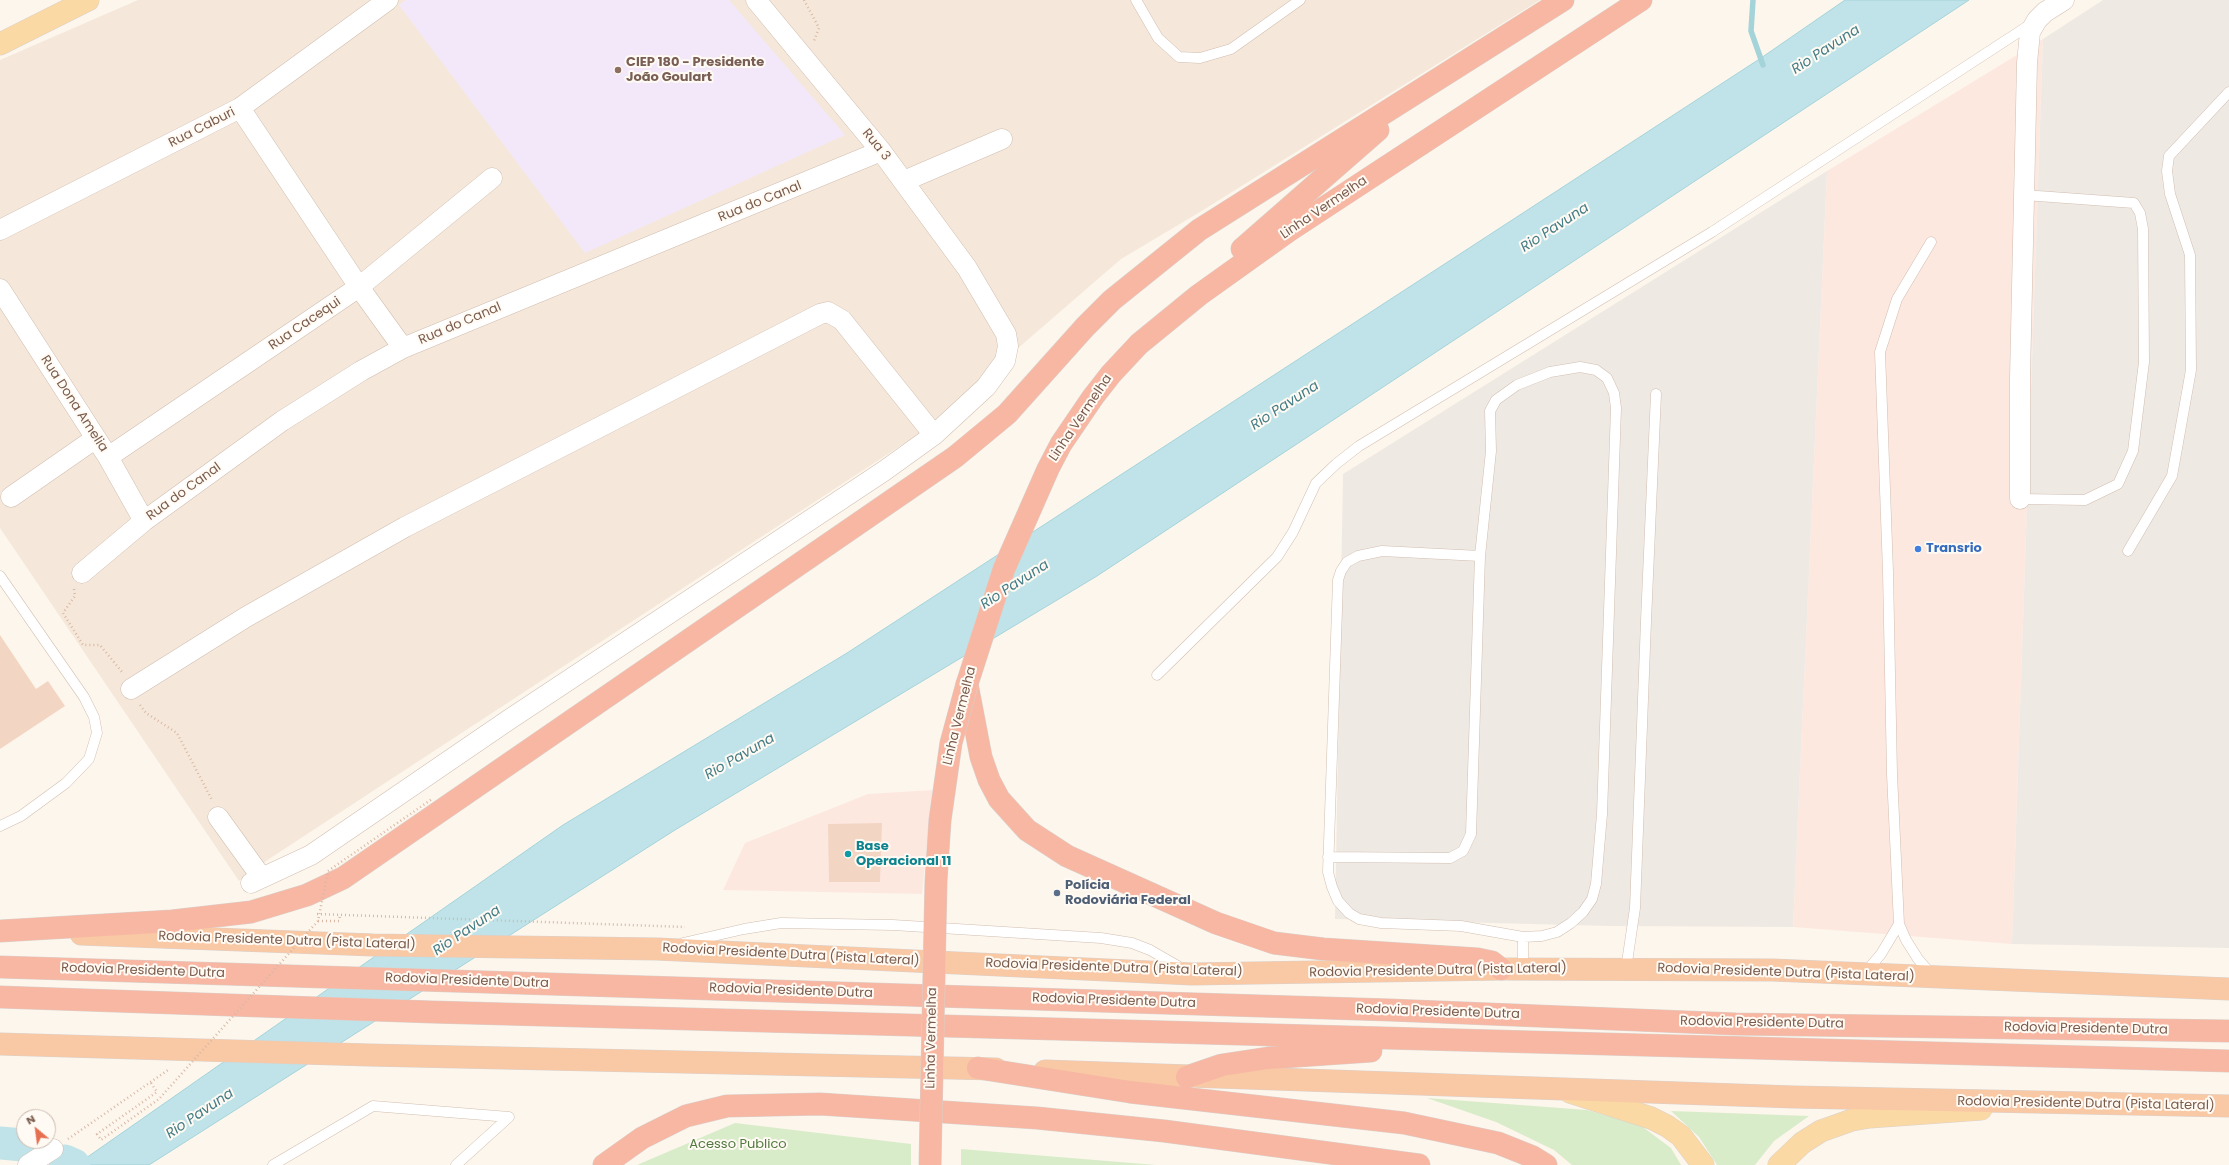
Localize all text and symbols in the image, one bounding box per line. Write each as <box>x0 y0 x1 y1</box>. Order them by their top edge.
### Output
water label: Rio Pavuna <box>1789 22 1863 78</box>
place label: CIEP 180 - Presidente João Goulart <box>626 55 764 86</box>
marker: CIEP 180 - Presidente João Goulart <box>613 65 623 75</box>
street label: Rua Caburi <box>166 105 238 151</box>
street label: Rua 3 <box>859 126 893 164</box>
street label: Linha Vermelha <box>1278 173 1370 243</box>
street label: Rua do Canal <box>716 178 804 226</box>
water label: Rio Pavuna <box>1518 200 1592 256</box>
street label: Rua Cacequi <box>266 294 344 354</box>
street label: Rua do Canal <box>416 300 504 348</box>
street label: Rua Dona Amelia <box>37 353 111 455</box>
street label: Linha Vermelha <box>1046 372 1116 464</box>
water label: Rio Pavuna <box>1248 378 1322 434</box>
street label: Rua do Canal <box>144 460 224 524</box>
place label: Transrio <box>1926 541 1982 557</box>
marker: Transrio <box>1913 544 1923 554</box>
water label: Rio Pavuna <box>978 557 1052 613</box>
street label: Linha Vermelha <box>940 665 980 767</box>
water label: Rio Pavuna <box>702 730 778 784</box>
place label: Base Operacional 11 <box>856 839 951 870</box>
marker: Base Operacional 11 <box>843 849 853 859</box>
place label: Polícia Rodoviária Federal <box>1065 878 1191 909</box>
marker: Polícia Rodoviária Federal <box>1052 888 1062 898</box>
water label: Rio Pavuna <box>430 902 504 960</box>
street label: Rodovia Presidente Dutra (Pista Lateral) <box>158 929 416 953</box>
street label: Rodovia Presidente Dutra (Pista Lateral) <box>662 940 920 970</box>
street label: Rodovia Presidente Dutra (Pista Lateral) <box>985 956 1243 980</box>
street label: Rodovia Presidente Dutra <box>61 960 225 982</box>
street label: Rodovia Presidente Dutra (Pista Lateral) <box>1309 961 1567 981</box>
street label: Rodovia Presidente Dutra (Pista Lateral) <box>1657 961 1915 985</box>
street label: Rodovia Presidente Dutra <box>385 970 549 992</box>
street label: Rodovia Presidente Dutra <box>709 980 873 1002</box>
street label: Linha Vermelha <box>923 987 941 1089</box>
street label: Rodovia Presidente Dutra <box>1032 990 1196 1012</box>
street label: Rodovia Presidente Dutra <box>1356 1001 1520 1023</box>
street label: Rodovia Presidente Dutra <box>1680 1014 1844 1032</box>
street label: Rodovia Presidente Dutra <box>2004 1020 2168 1038</box>
water label: Rio Pavuna <box>163 1085 237 1143</box>
street label: Rodovia Presidente Dutra (Pista Lateral) <box>1957 1094 2215 1114</box>
north arrow <box>16 1109 56 1149</box>
text: N <box>23 1110 38 1128</box>
park label: Acesso Publico <box>689 1137 787 1153</box>

